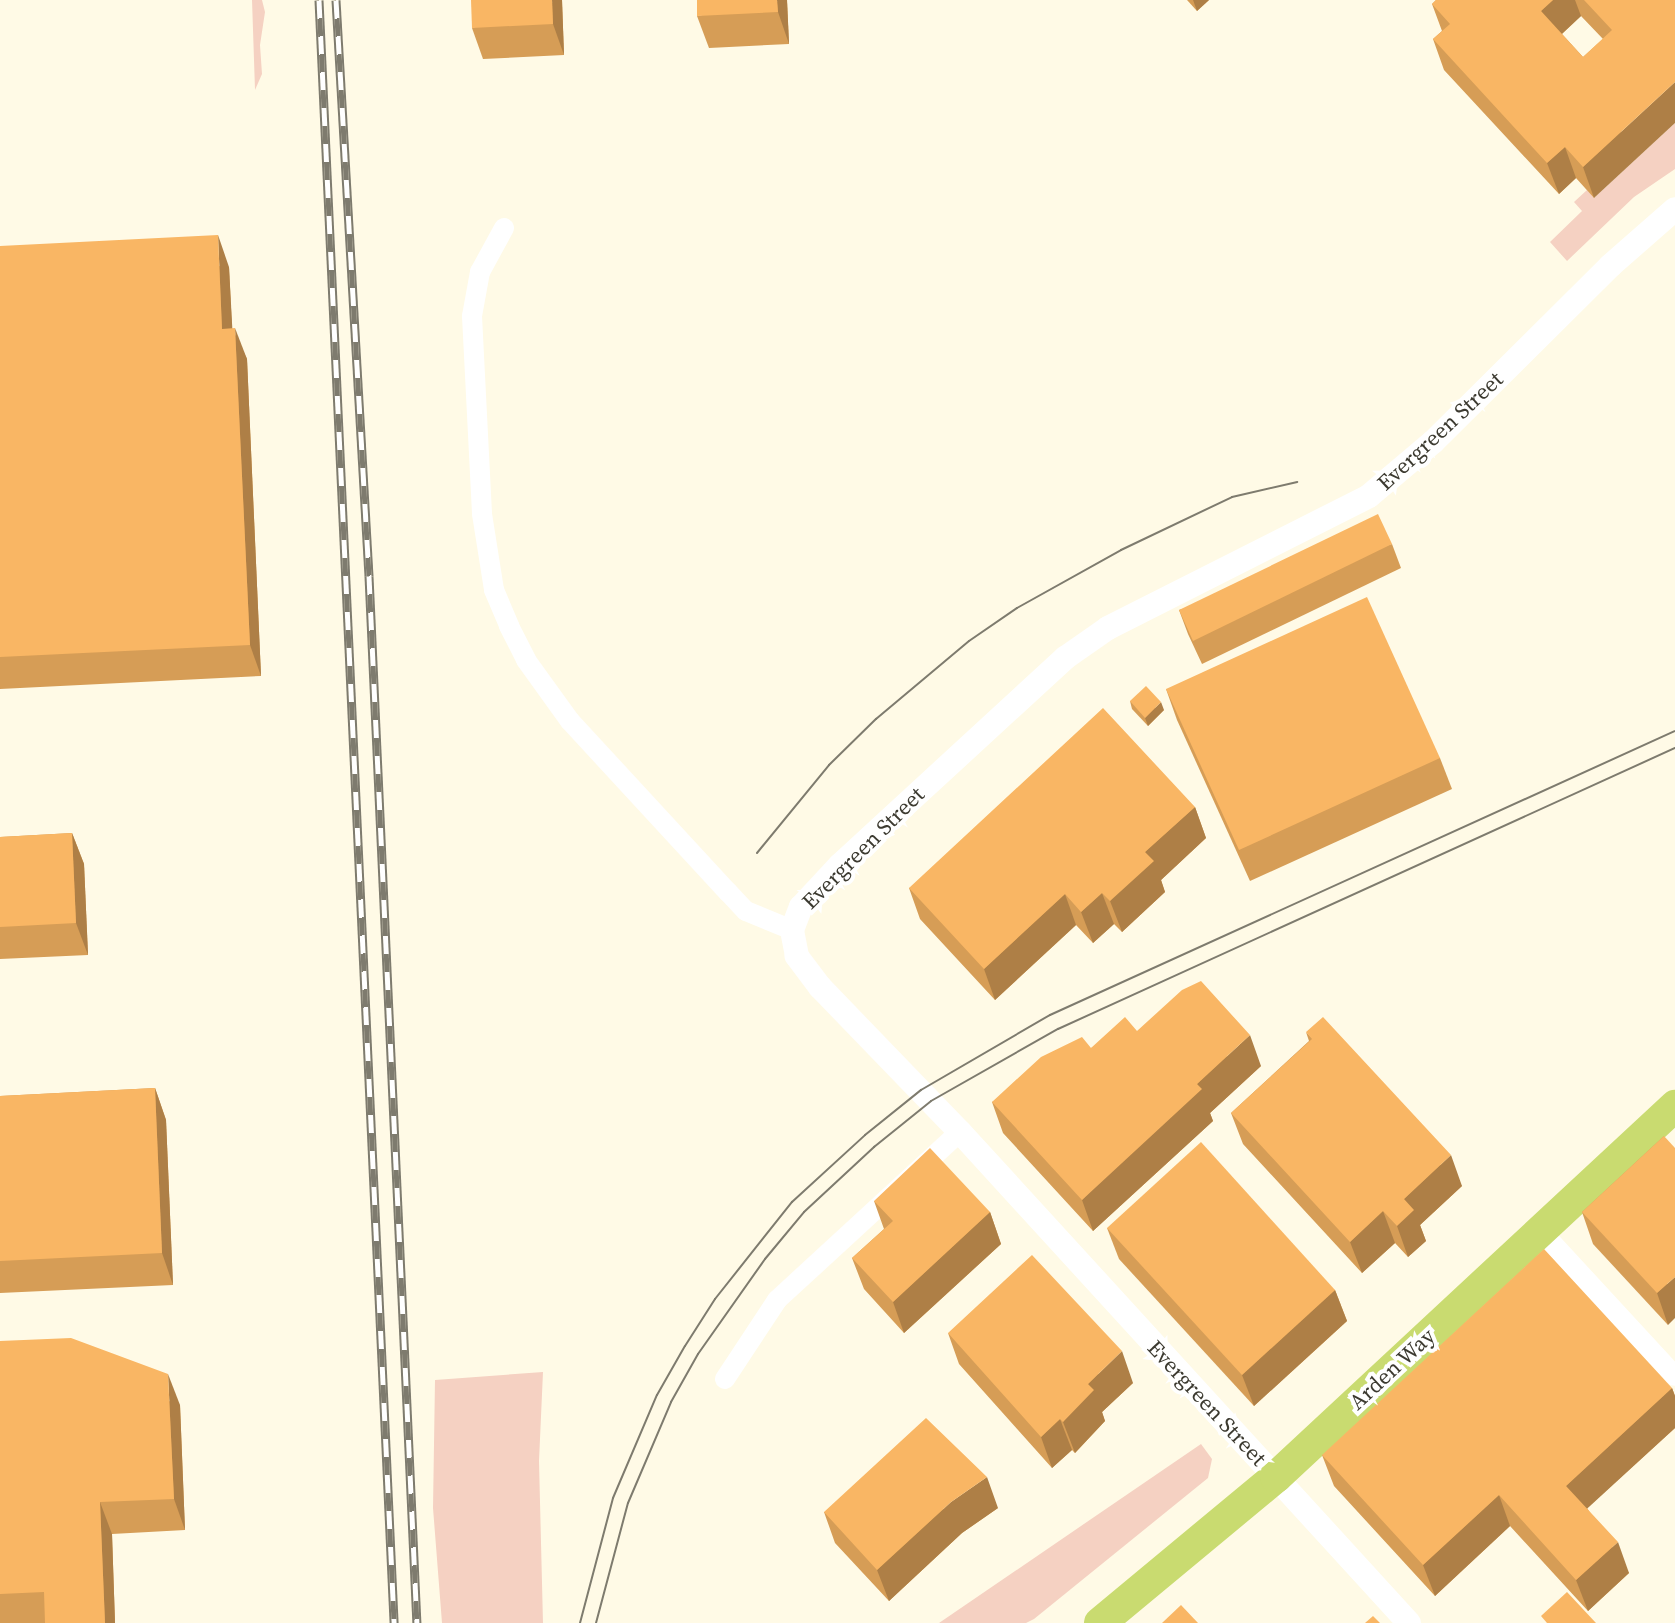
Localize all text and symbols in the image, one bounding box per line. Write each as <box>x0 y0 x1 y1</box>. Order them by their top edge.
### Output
street label: Evergreen Street <box>1372 366 1508 496</box>
street label: Evergreen Street <box>796 781 930 915</box>
street label: Arden Way <box>1344 1323 1440 1415</box>
street label: Evergreen Street <box>1142 1335 1272 1471</box>

